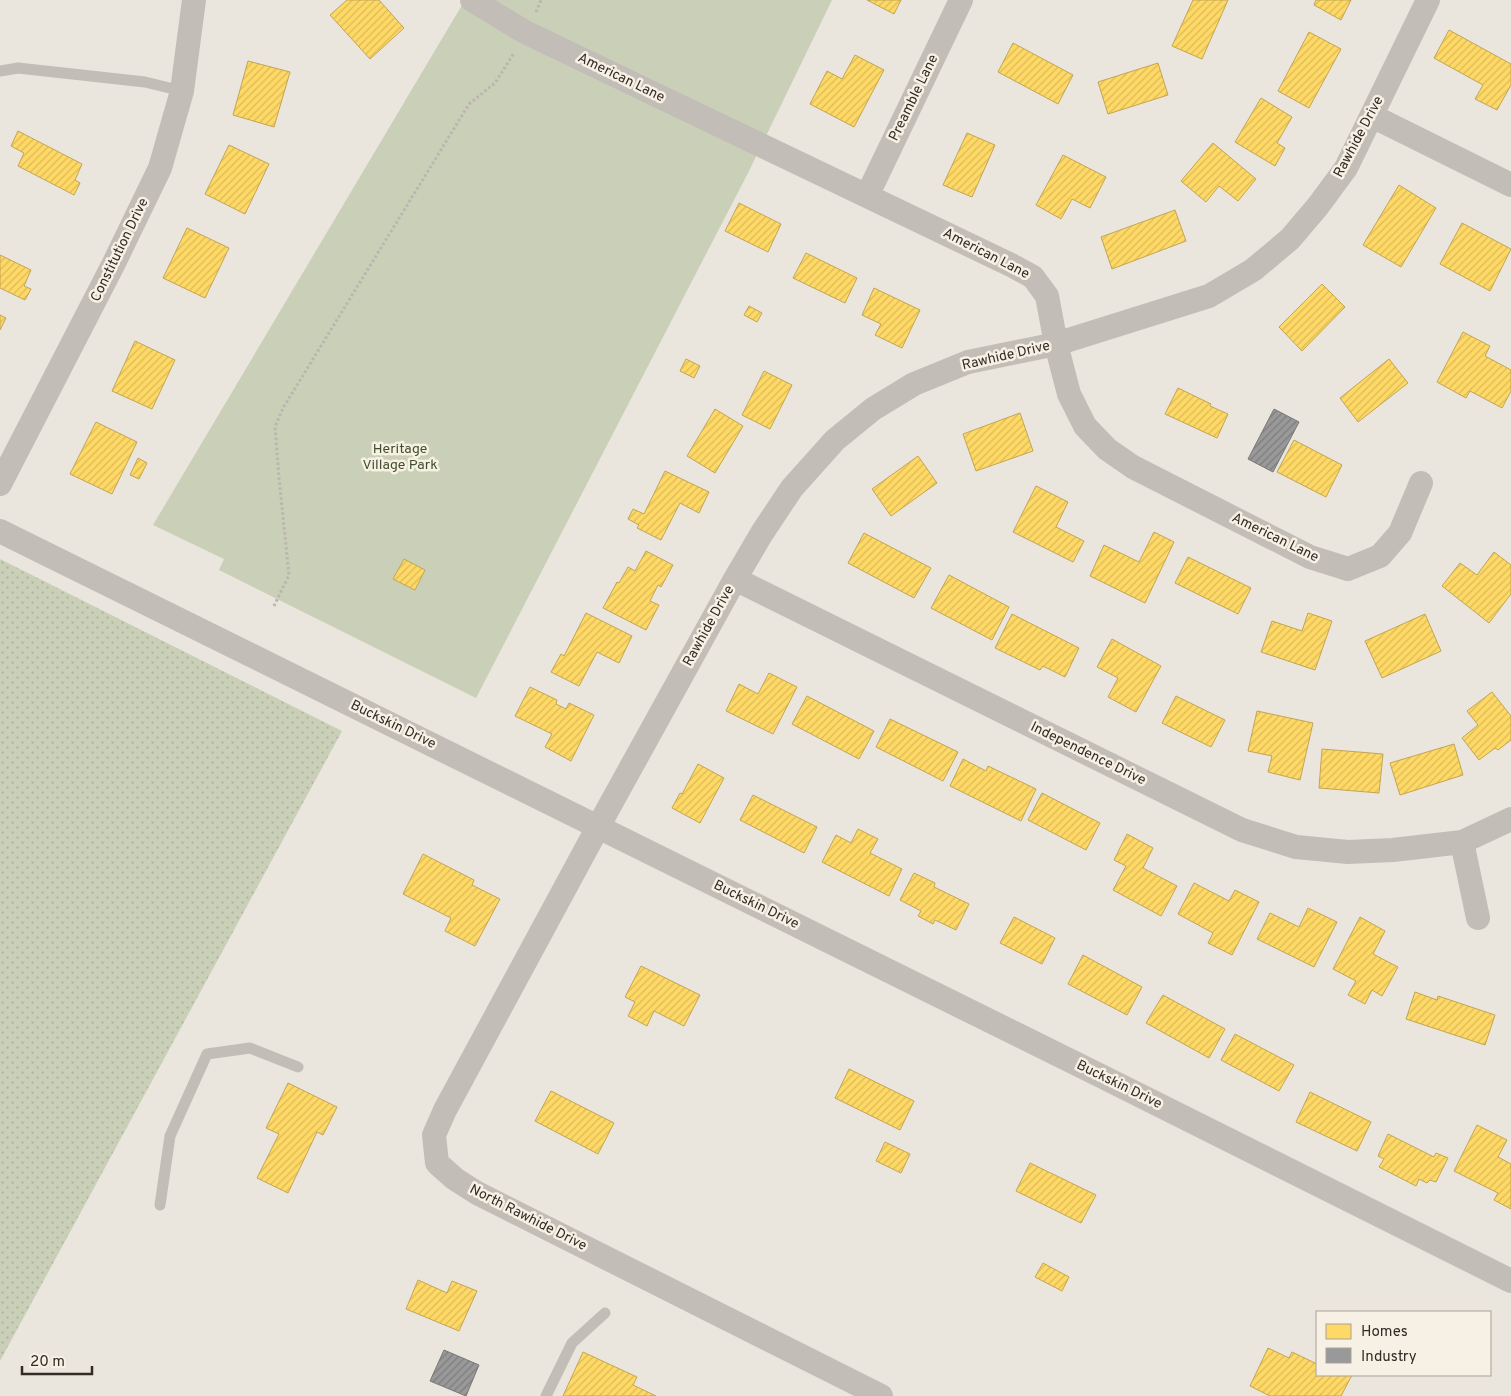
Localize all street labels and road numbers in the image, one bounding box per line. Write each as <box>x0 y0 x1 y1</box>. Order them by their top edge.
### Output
street label: American Lane <box>575 50 667 106</box>
street label: Preamble Lane <box>886 52 942 144</box>
street label: Rawhide Drive <box>1330 93 1388 181</box>
street label: Constitution Drive <box>88 195 152 305</box>
street label: American Lane <box>940 225 1032 283</box>
street label: Rawhide Drive <box>960 338 1052 374</box>
street label: American Lane <box>1229 510 1321 566</box>
street label: Rawhide Drive <box>680 583 738 669</box>
street label: Buckskin Drive <box>347 697 439 753</box>
street label: Independence Drive <box>1028 719 1148 789</box>
street label: Buckskin Drive <box>710 877 802 933</box>
street label: Buckskin Drive <box>1073 1057 1165 1113</box>
street label: North Rawhide Drive <box>467 1181 589 1255</box>

